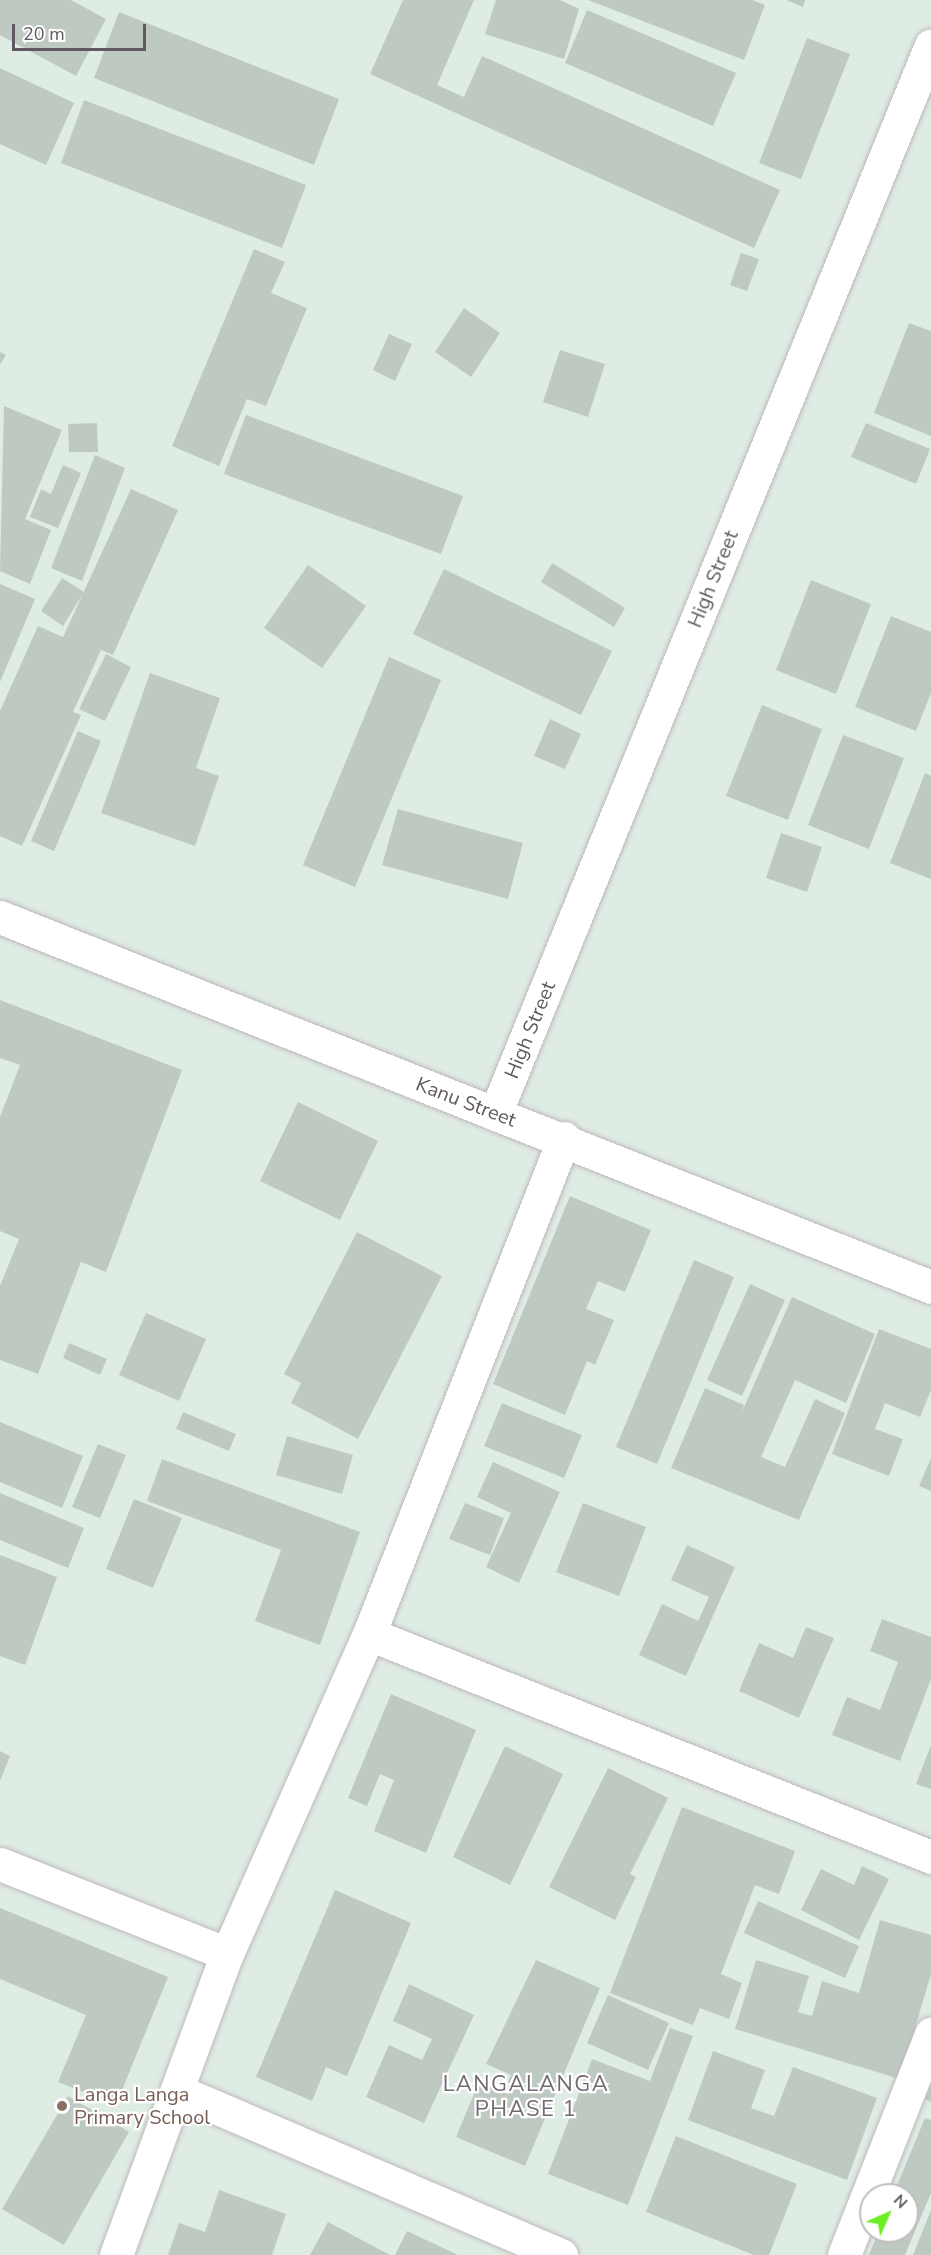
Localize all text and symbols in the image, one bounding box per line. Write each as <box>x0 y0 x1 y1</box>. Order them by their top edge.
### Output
scale bar <box>15 12 148 50</box>
text: 20 m <box>23 22 65 46</box>
street label: High Street <box>683 527 743 631</box>
street label: High Street <box>500 978 560 1082</box>
street label: Kanu Street <box>413 1072 519 1132</box>
district label: LANGALANGA PHASE 1 <box>443 2071 609 2122</box>
place label: Langa Langa Primary School <box>74 2082 210 2129</box>
marker: Langa Langa Primary School <box>55 2099 69 2113</box>
north arrow <box>859 2183 919 2243</box>
text: N <box>888 2190 912 2214</box>

